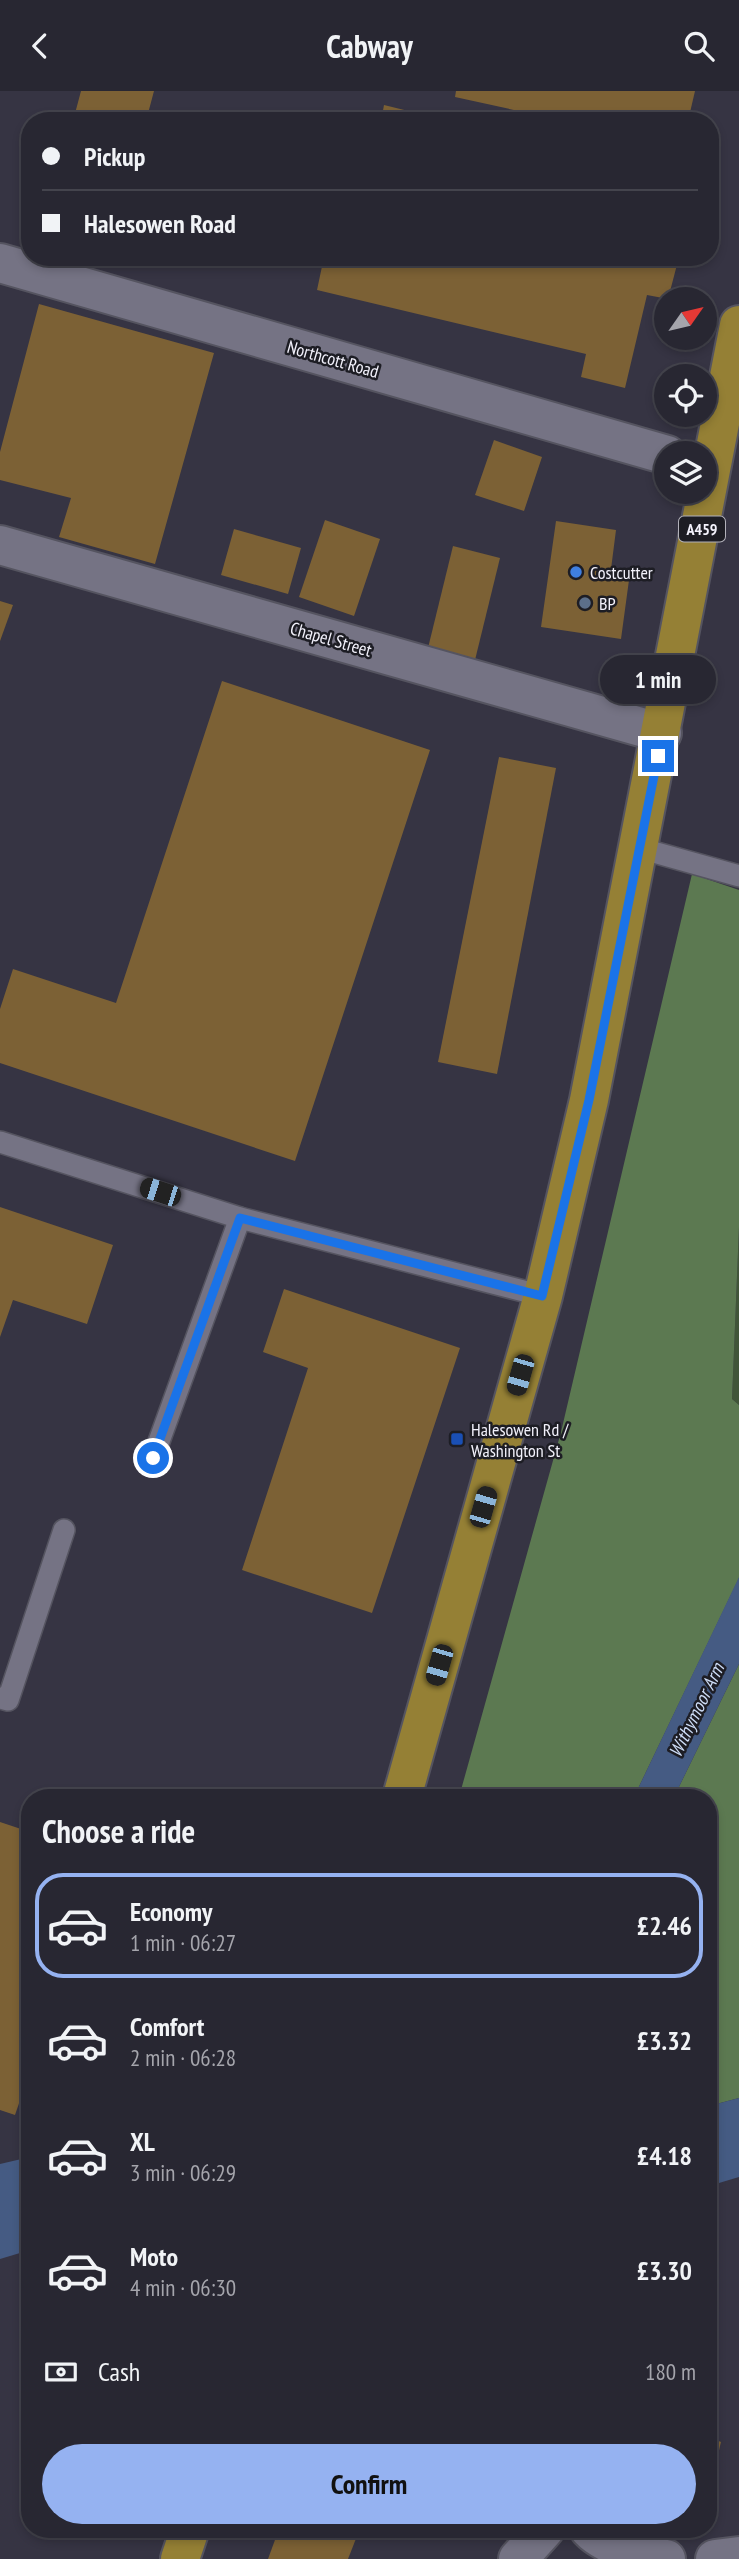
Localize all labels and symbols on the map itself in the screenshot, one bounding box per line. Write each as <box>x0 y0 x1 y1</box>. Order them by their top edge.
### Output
north arrow <box>654 287 718 350</box>
street label: Northcott Road <box>285 335 381 383</box>
road number: A459 <box>679 517 725 541</box>
place label: Costcutter <box>590 561 653 584</box>
marker: Costcutter <box>568 564 584 580</box>
place label: BP <box>599 592 616 615</box>
marker: BP <box>577 595 593 611</box>
street label: Chapel Street <box>288 616 375 662</box>
callout: 1 min <box>600 655 716 703</box>
route end <box>642 740 674 772</box>
car <box>137 1176 184 1208</box>
car <box>505 1352 536 1398</box>
place label: Halesowen Rd / Washington St <box>471 1418 569 1462</box>
marker: Halesowen Rd / Washington St <box>449 1431 465 1447</box>
route start <box>137 1442 169 1474</box>
car <box>468 1484 499 1530</box>
car <box>424 1642 455 1688</box>
water label: Withymoor Arm <box>663 1658 730 1761</box>

